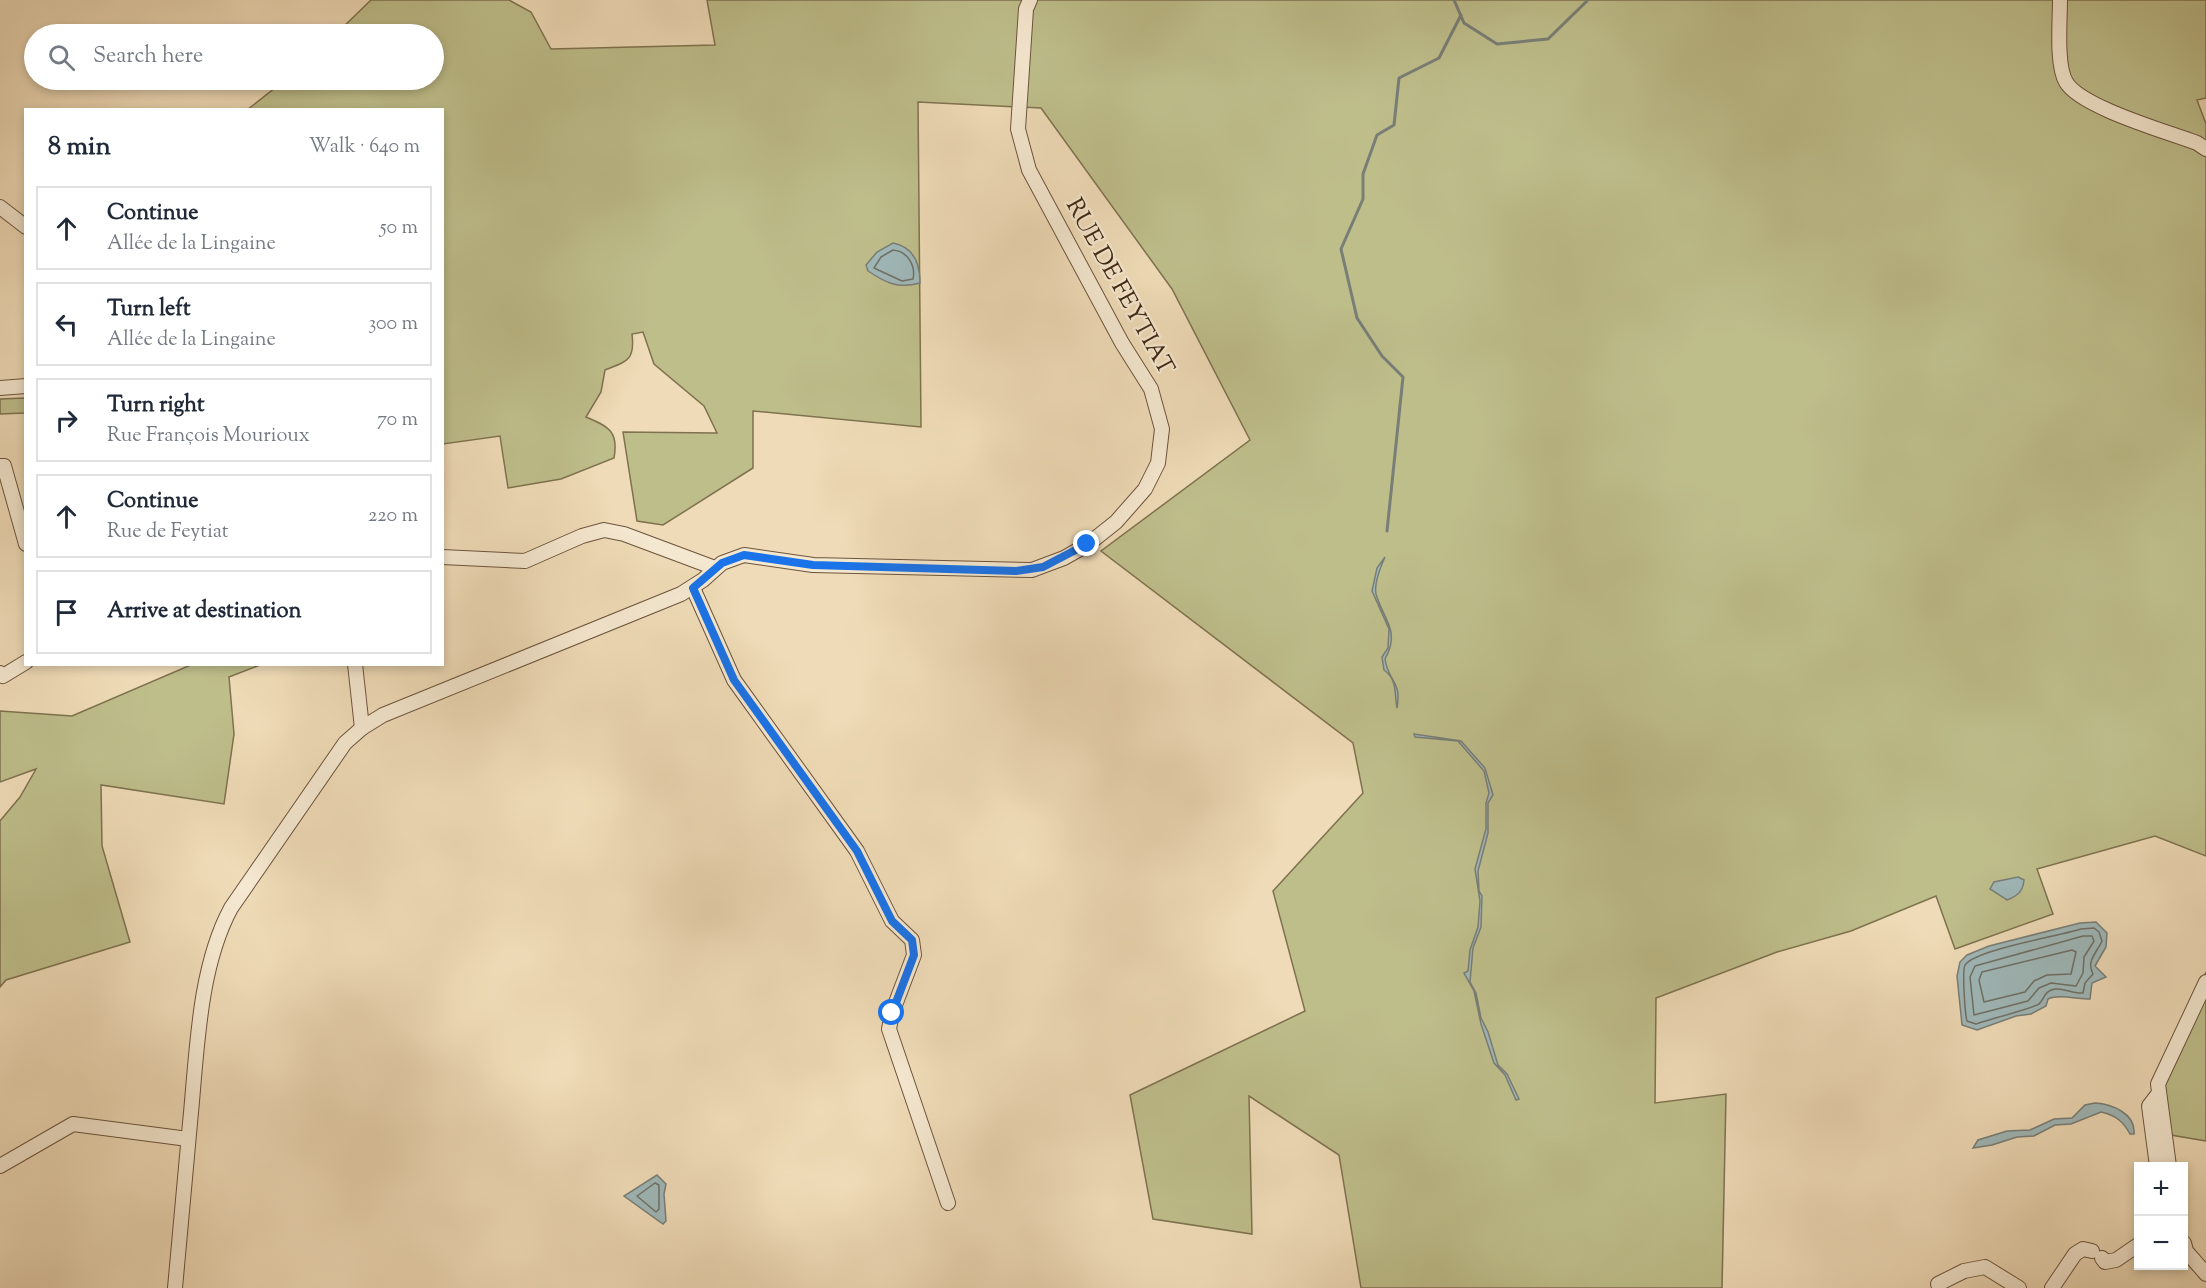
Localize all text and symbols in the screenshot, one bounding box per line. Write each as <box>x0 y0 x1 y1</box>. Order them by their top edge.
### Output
search box <box>24 24 444 90</box>
icon: search <box>45 41 78 74</box>
text: Search here <box>93 41 203 73</box>
text: 8 min <box>48 129 111 166</box>
text: Walk · 640 m <box>309 133 420 162</box>
street label: RUE DE FEYTIAT <box>1056 192 1182 382</box>
text: Continue <box>107 198 198 230</box>
icon: ahead <box>50 212 83 245</box>
text: 50 m <box>380 214 418 243</box>
text: Allée de la Lingaine <box>107 230 276 259</box>
text: Turn left <box>107 294 190 326</box>
icon: left <box>50 308 83 341</box>
text: 300 m <box>368 310 418 339</box>
text: Allée de la Lingaine <box>107 326 276 355</box>
text: Turn right <box>107 390 204 422</box>
icon: right <box>50 404 83 437</box>
text: 70 m <box>377 406 418 435</box>
text: Rue François Mourioux <box>107 422 310 451</box>
text: Continue <box>107 486 198 518</box>
icon: ahead <box>50 500 83 533</box>
text: 220 m <box>368 502 418 531</box>
text: Rue de Feytiat <box>107 518 229 547</box>
route end <box>1073 530 1099 556</box>
icon: arrive <box>50 596 83 629</box>
text: Arrive at destination <box>107 596 302 628</box>
route start <box>878 999 904 1025</box>
map controls <box>2134 1162 2188 1270</box>
button: + <box>2134 1162 2188 1216</box>
button: − <box>2134 1216 2188 1270</box>

